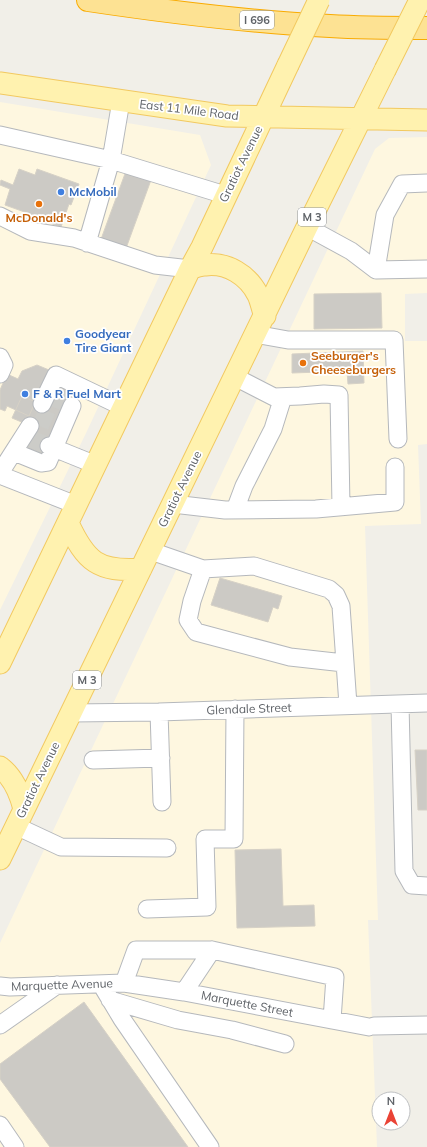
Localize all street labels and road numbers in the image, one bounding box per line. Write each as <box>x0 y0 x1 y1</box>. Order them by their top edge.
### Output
road number: I 696 <box>240 11 274 29</box>
street label: East 11 Mile Road <box>139 96 240 123</box>
street label: Gratiot Avenue <box>216 123 266 204</box>
road number: M 3 <box>298 208 326 226</box>
street label: Gratiot Avenue <box>155 448 205 529</box>
road number: M 3 <box>73 671 101 689</box>
street label: Glendale Street <box>206 700 292 717</box>
street label: Gratiot Avenue <box>13 739 63 820</box>
street label: Marquette Avenue <box>11 975 113 994</box>
street label: Marquette Street <box>200 987 294 1020</box>

